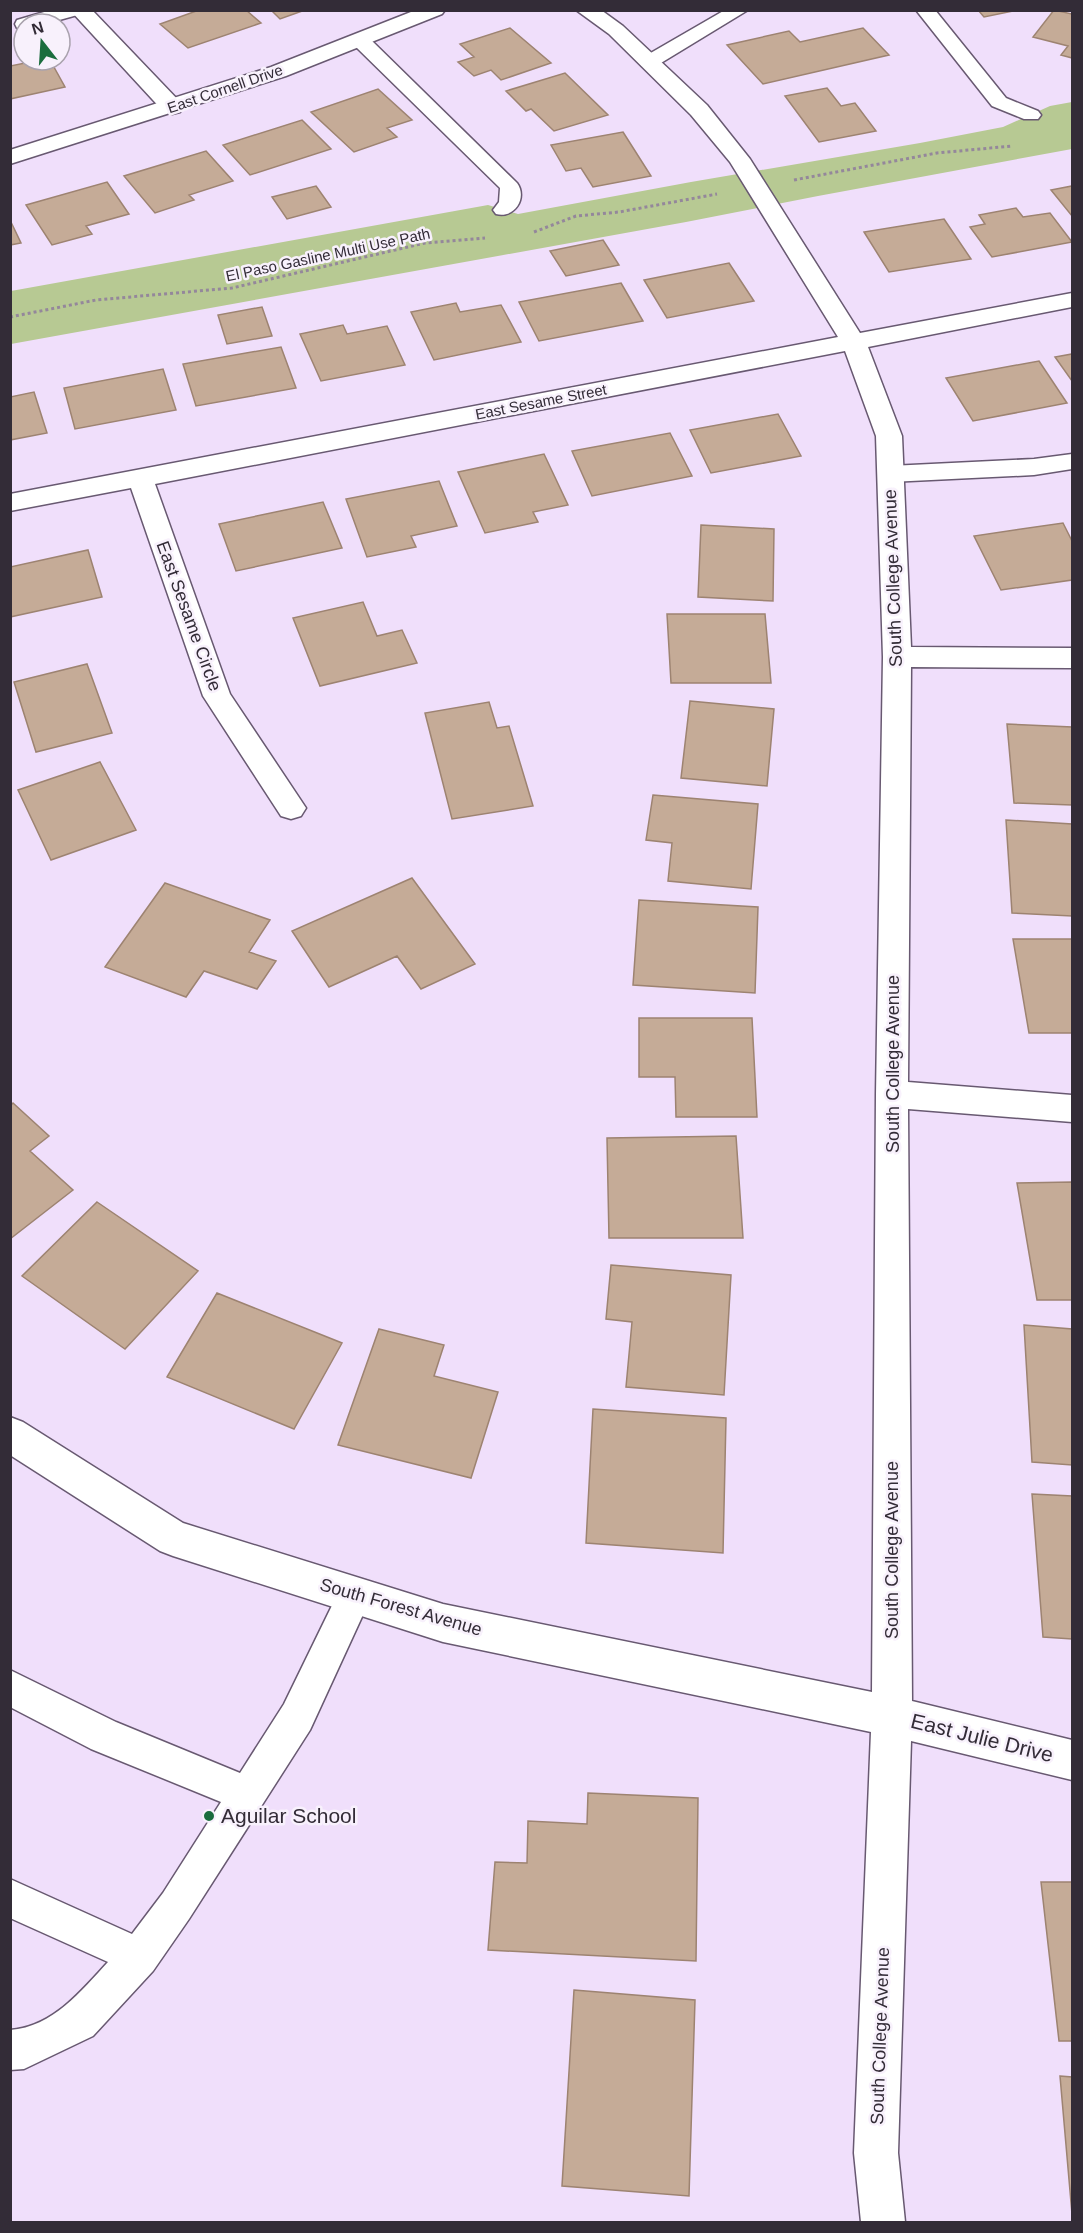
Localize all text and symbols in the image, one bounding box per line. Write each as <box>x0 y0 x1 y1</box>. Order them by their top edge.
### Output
north arrow <box>12 12 72 72</box>
text: N <box>30 18 46 38</box>
street label: East Cornell Drive <box>165 61 285 116</box>
street label: El Paso Gasline Multi Use Path <box>224 225 432 284</box>
street label: East Sesame Street <box>474 380 609 423</box>
street label: South College Avenue <box>880 489 906 667</box>
street label: East Sesame Circle <box>153 538 225 694</box>
street label: South College Avenue <box>883 975 903 1153</box>
street label: South College Avenue <box>882 1461 902 1639</box>
street label: South Forest Avenue <box>318 1574 484 1640</box>
street label: East Julie Drive <box>909 1709 1056 1766</box>
place label: Aguilar School <box>221 1804 356 1827</box>
marker: Aguilar School <box>202 1809 216 1823</box>
street label: South College Avenue <box>867 1947 893 2125</box>

